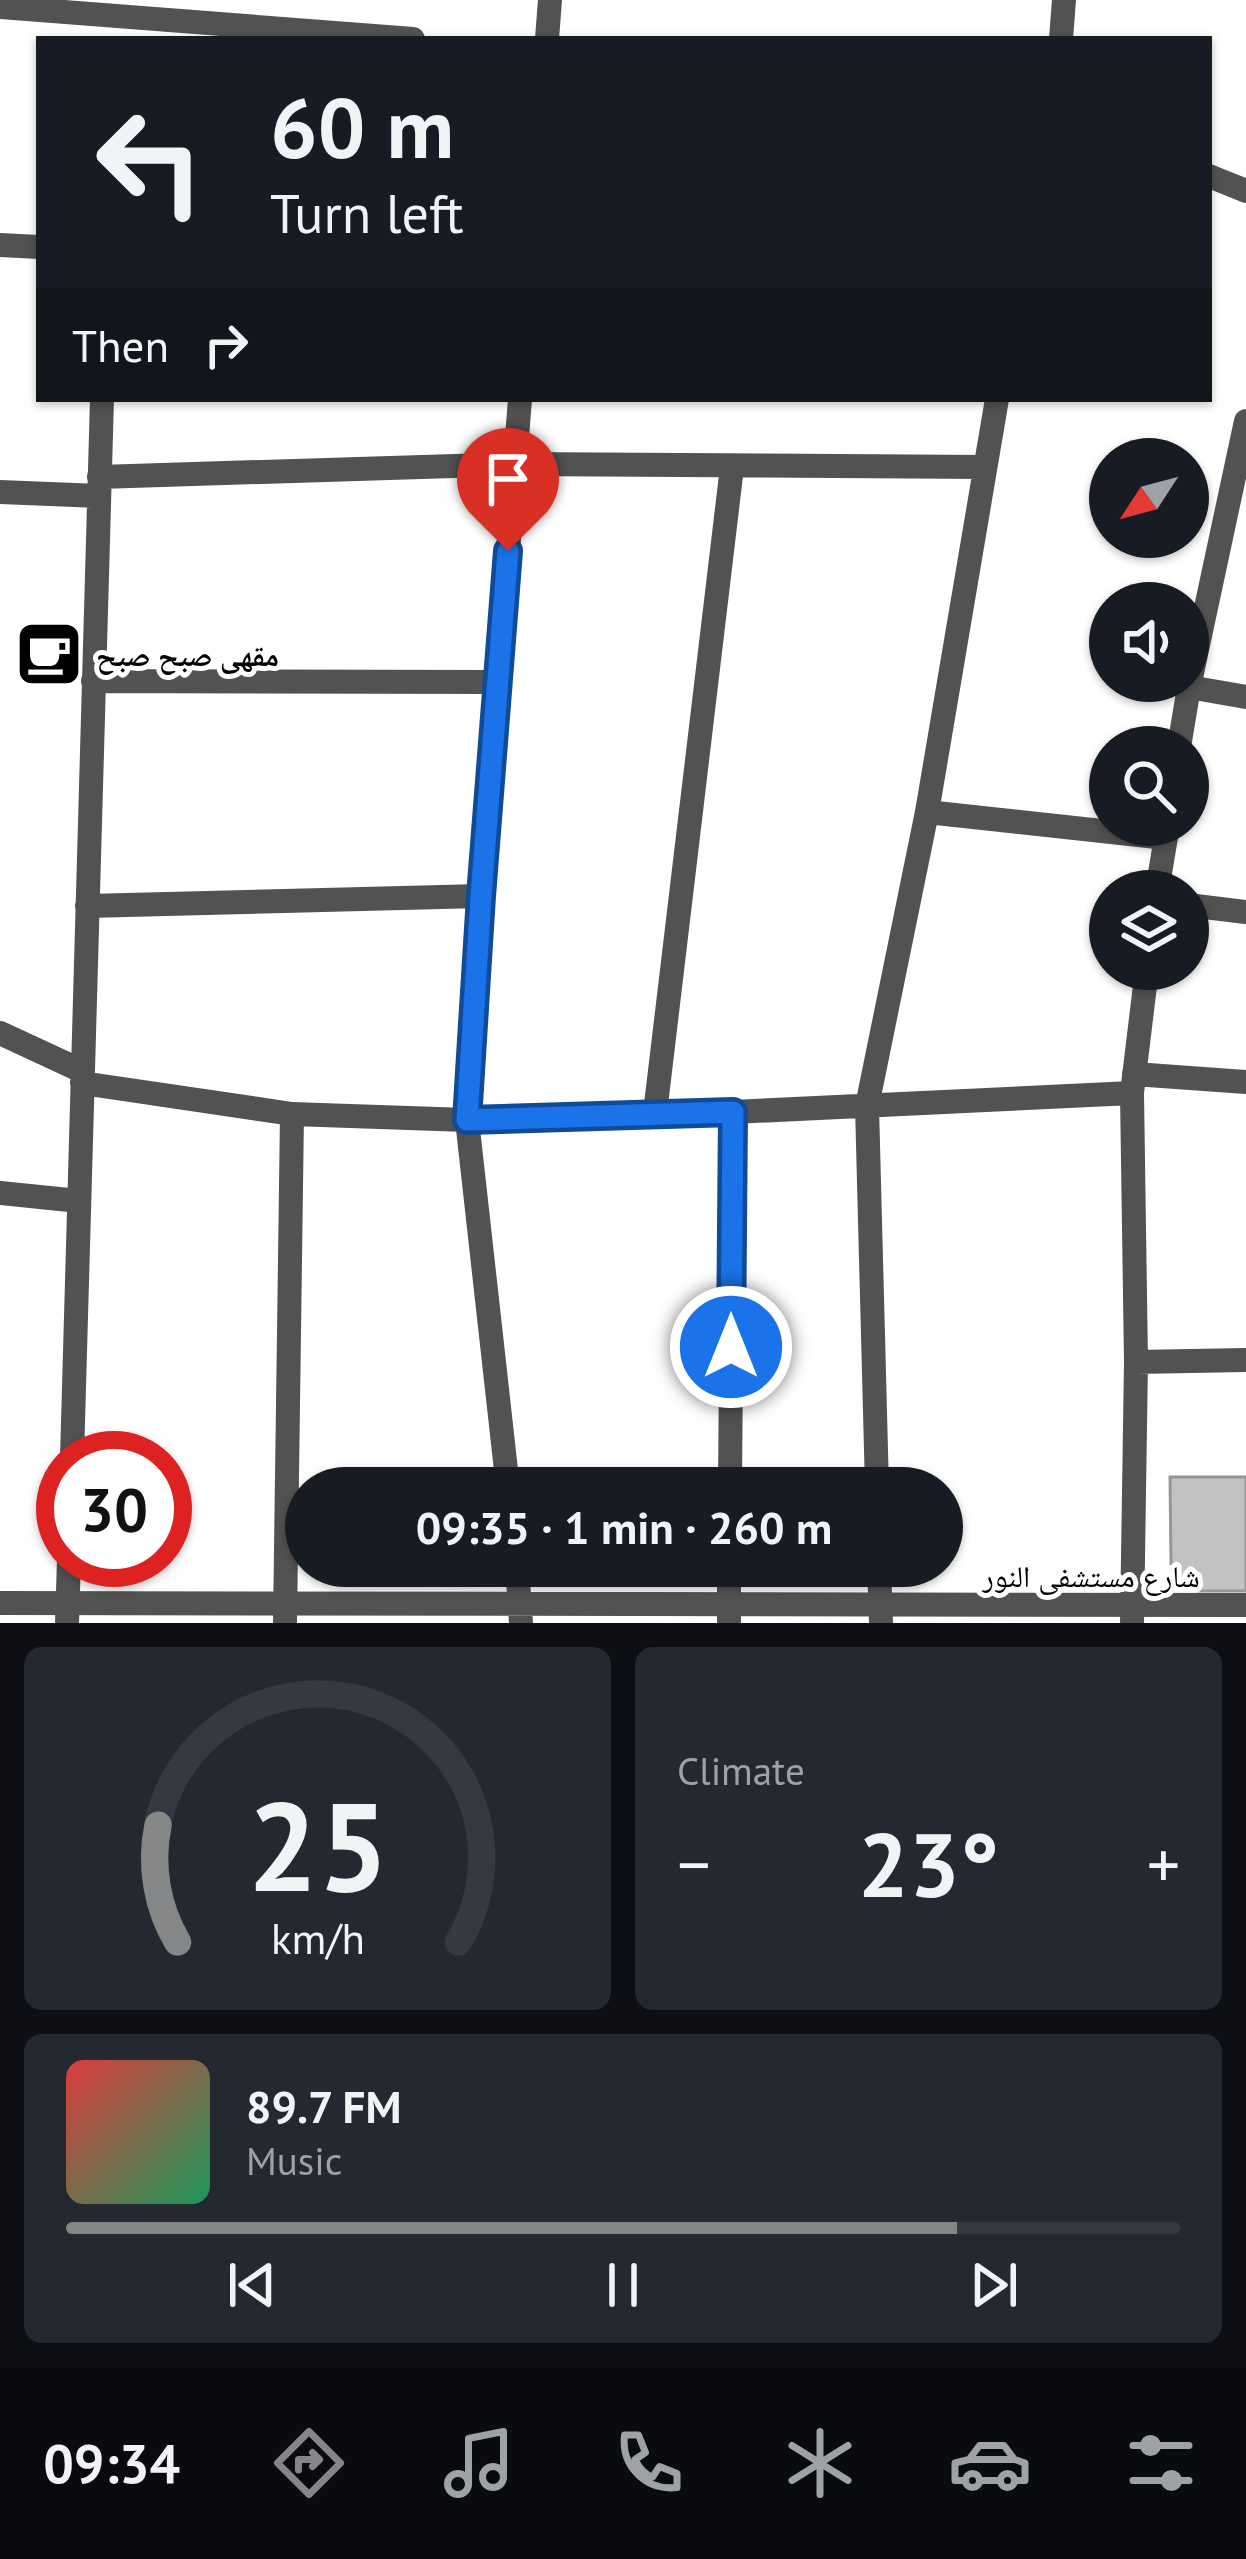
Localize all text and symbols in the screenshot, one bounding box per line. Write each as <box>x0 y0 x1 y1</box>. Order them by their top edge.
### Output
text: 60 m <box>270 72 454 181</box>
icon: left <box>72 84 228 240</box>
text: Turn left <box>270 178 464 248</box>
icon: right <box>193 312 259 378</box>
text: Then <box>72 316 169 374</box>
pin <box>457 428 559 551</box>
north arrow <box>1089 438 1209 558</box>
map controls <box>1089 438 1209 990</box>
icon: arrive <box>475 446 541 512</box>
button: sound <box>1089 582 1209 702</box>
cafe icon: مقهى صبح صبح <box>14 619 84 689</box>
place label: مقهى صبح صبح <box>96 635 279 675</box>
button: search <box>1089 726 1209 846</box>
button: layers <box>1089 870 1209 990</box>
position arrow <box>668 1284 794 1410</box>
speed limit sign: 30 <box>36 1431 192 1587</box>
text: 09:35 · 1 min · 260 m <box>416 1498 832 1556</box>
street label: شارع مستشفى النور <box>981 1556 1200 1596</box>
text: Climate <box>677 1745 805 1796</box>
text: 25 <box>247 1764 388 1925</box>
text: 23° <box>858 1805 999 1922</box>
text: − <box>677 1821 710 1906</box>
text: + <box>1147 1821 1180 1906</box>
text: km/h <box>270 1909 365 1965</box>
text: 89.7 FM <box>246 2077 401 2135</box>
text: Music <box>246 2135 342 2186</box>
icon: previous <box>219 2252 285 2318</box>
icon: pause <box>590 2252 656 2318</box>
icon: next <box>961 2252 1027 2318</box>
icon: directions <box>267 2421 351 2505</box>
icon: music <box>437 2421 521 2505</box>
icon: phone <box>607 2421 691 2505</box>
icon: climate <box>778 2421 862 2505</box>
icon: car <box>948 2421 1032 2505</box>
icon: filters <box>1119 2421 1203 2505</box>
text: 09:34 <box>43 2428 180 2498</box>

